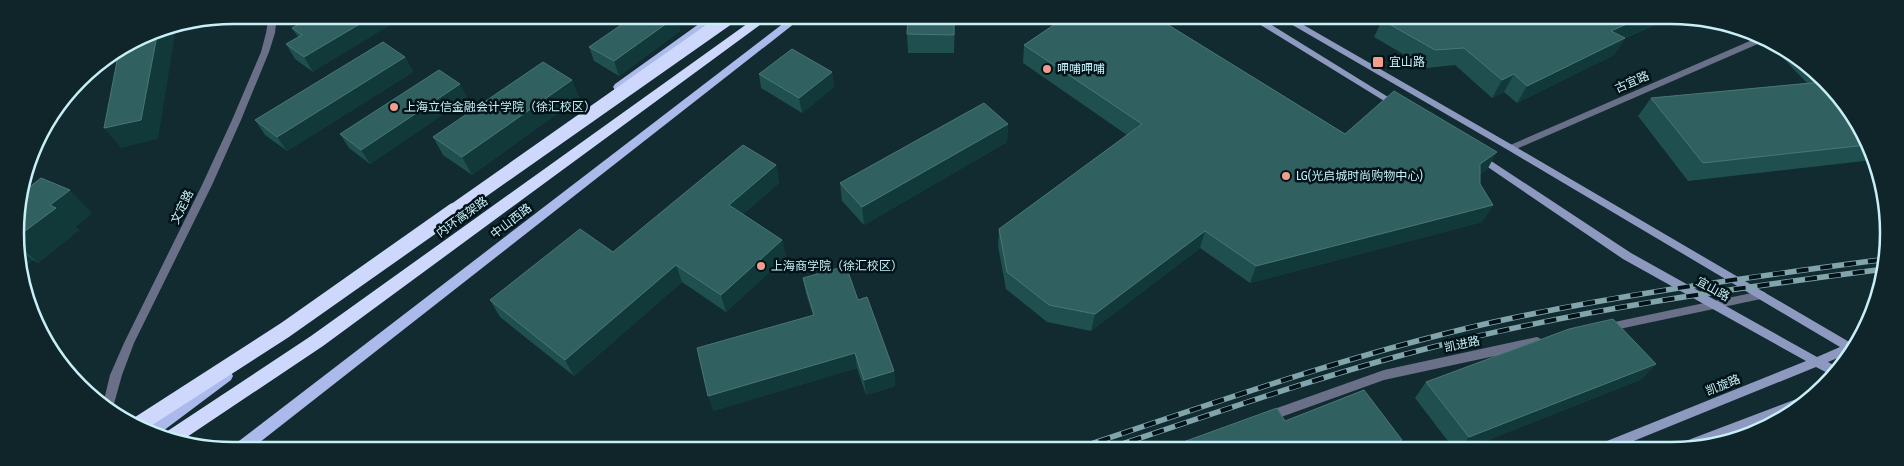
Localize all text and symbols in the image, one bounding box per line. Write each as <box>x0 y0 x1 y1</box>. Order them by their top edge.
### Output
marker: 宜山路 <box>1371 55 1385 69</box>
place label: 宜山路 <box>1389 55 1425 69</box>
place label: 呷哺呷哺 <box>1057 62 1105 76</box>
marker: 呷哺呷哺 <box>1041 63 1053 75</box>
street label: 古宜路 <box>1613 69 1651 95</box>
place label: 上海立信金融会计学院（徐汇校区） <box>404 100 596 114</box>
marker: 上海立信金融会计学院（徐汇校区） <box>388 101 400 113</box>
place label: LG(光启城时尚购物中心) <box>1296 169 1423 183</box>
marker: LG(光启城时尚购物中心) <box>1280 170 1292 182</box>
street label: 文定路 <box>168 188 196 226</box>
street label: 内环高架路 <box>434 194 490 240</box>
street label: 中山西路 <box>488 201 534 241</box>
place label: 上海商学院（徐汇校区） <box>771 259 903 273</box>
marker: 上海商学院（徐汇校区） <box>755 260 767 272</box>
street label: 宜山路 <box>1694 274 1732 304</box>
street label: 凯进路 <box>1443 333 1481 355</box>
street label: 凯旋路 <box>1704 372 1742 398</box>

